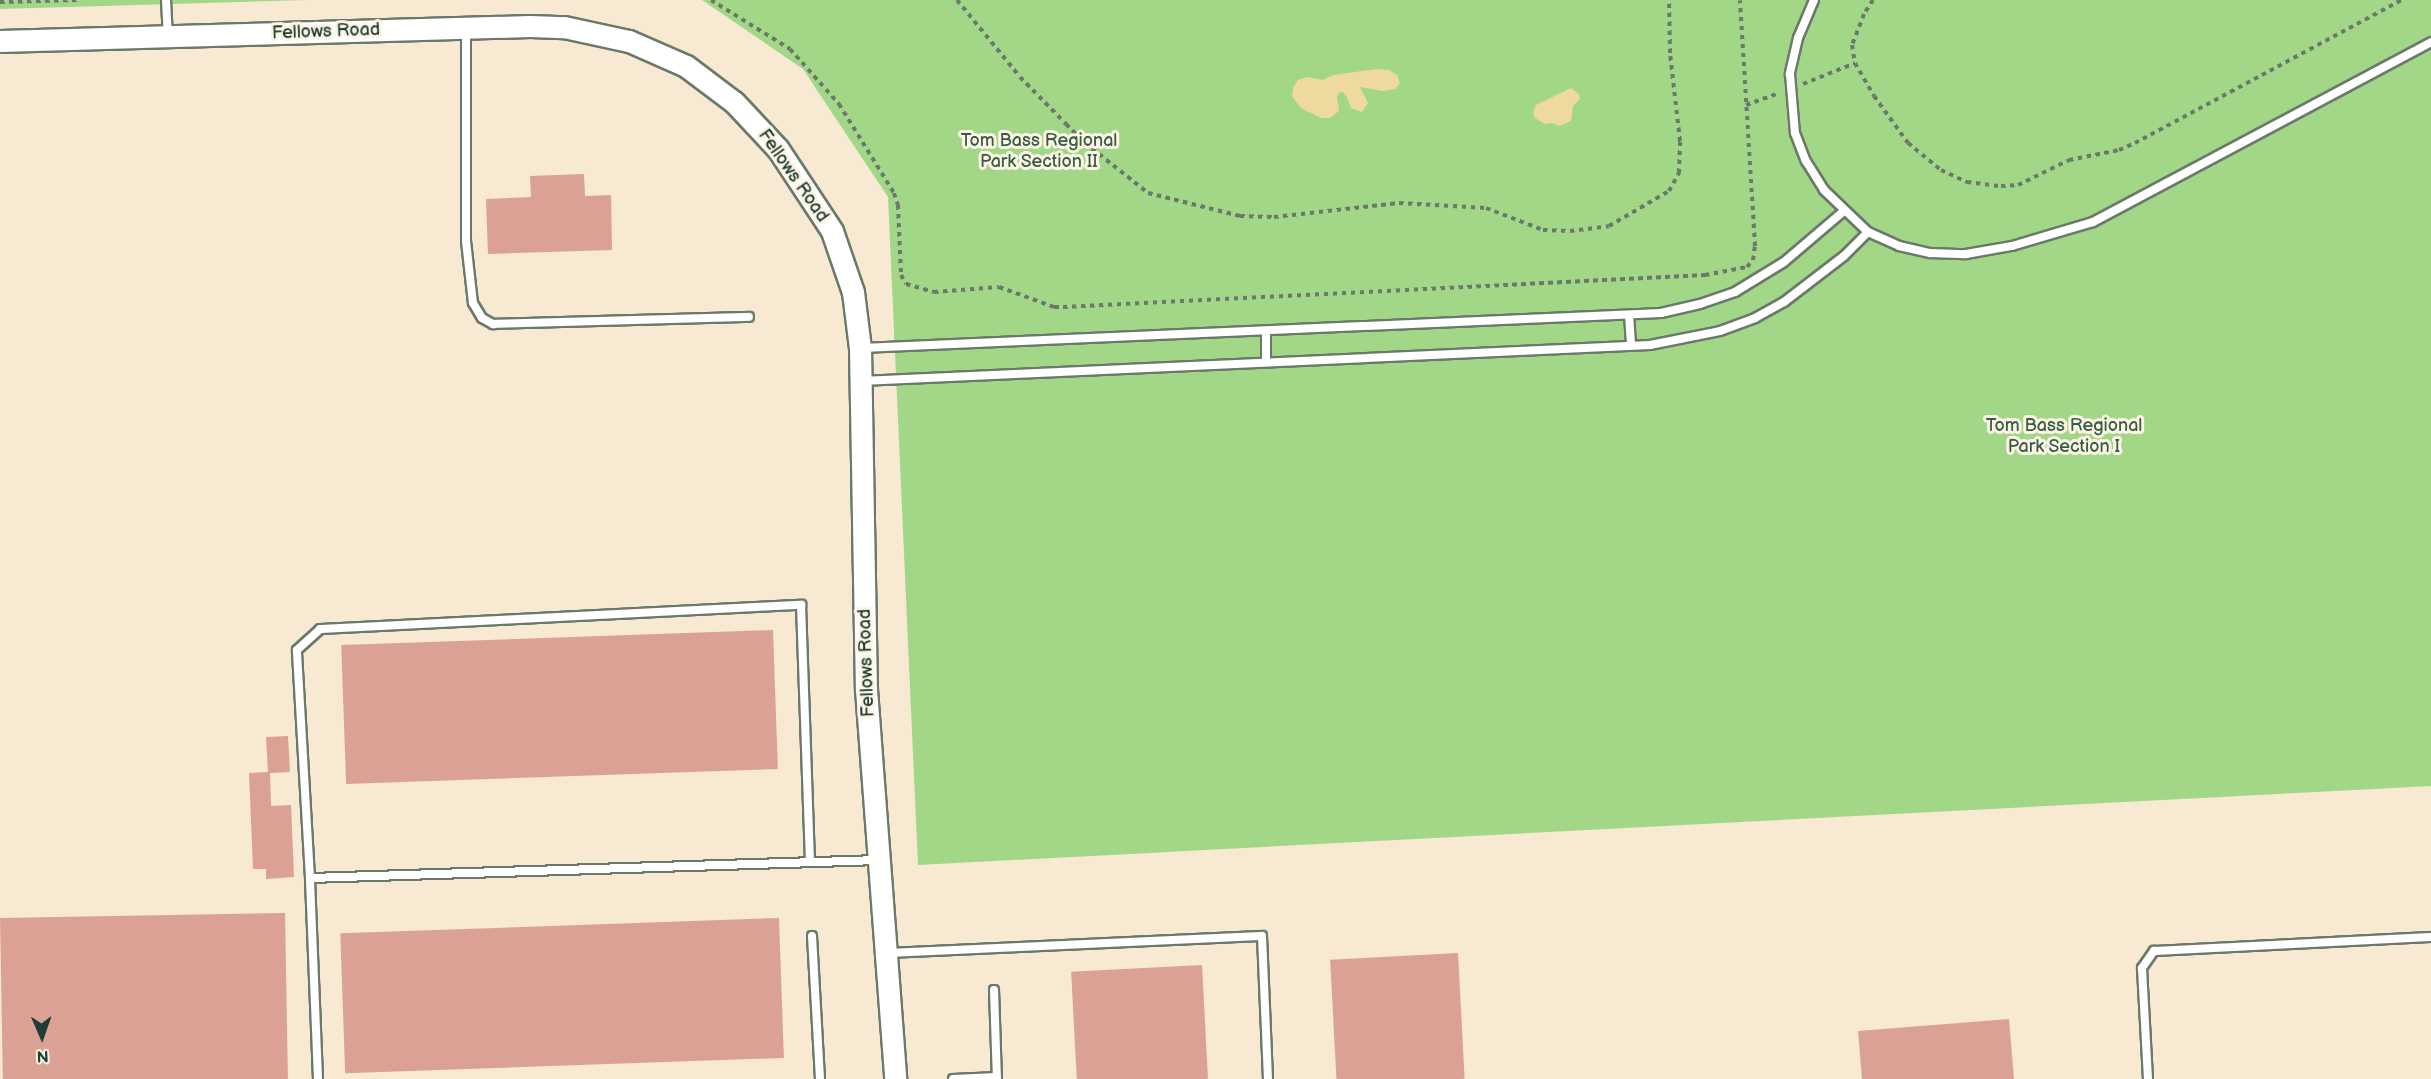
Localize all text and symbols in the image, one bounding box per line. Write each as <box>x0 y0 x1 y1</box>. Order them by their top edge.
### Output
street label: Fellows Road <box>272 19 380 45</box>
street label: Fellows Road <box>753 125 833 227</box>
park label: Tom Bass Regional Park Section II <box>961 131 1117 174</box>
park label: Tom Bass Regional Park Section I <box>1986 416 2142 458</box>
street label: Fellows Road <box>854 609 880 717</box>
north arrow <box>12 1007 72 1067</box>
text: N <box>36 1046 49 1065</box>

